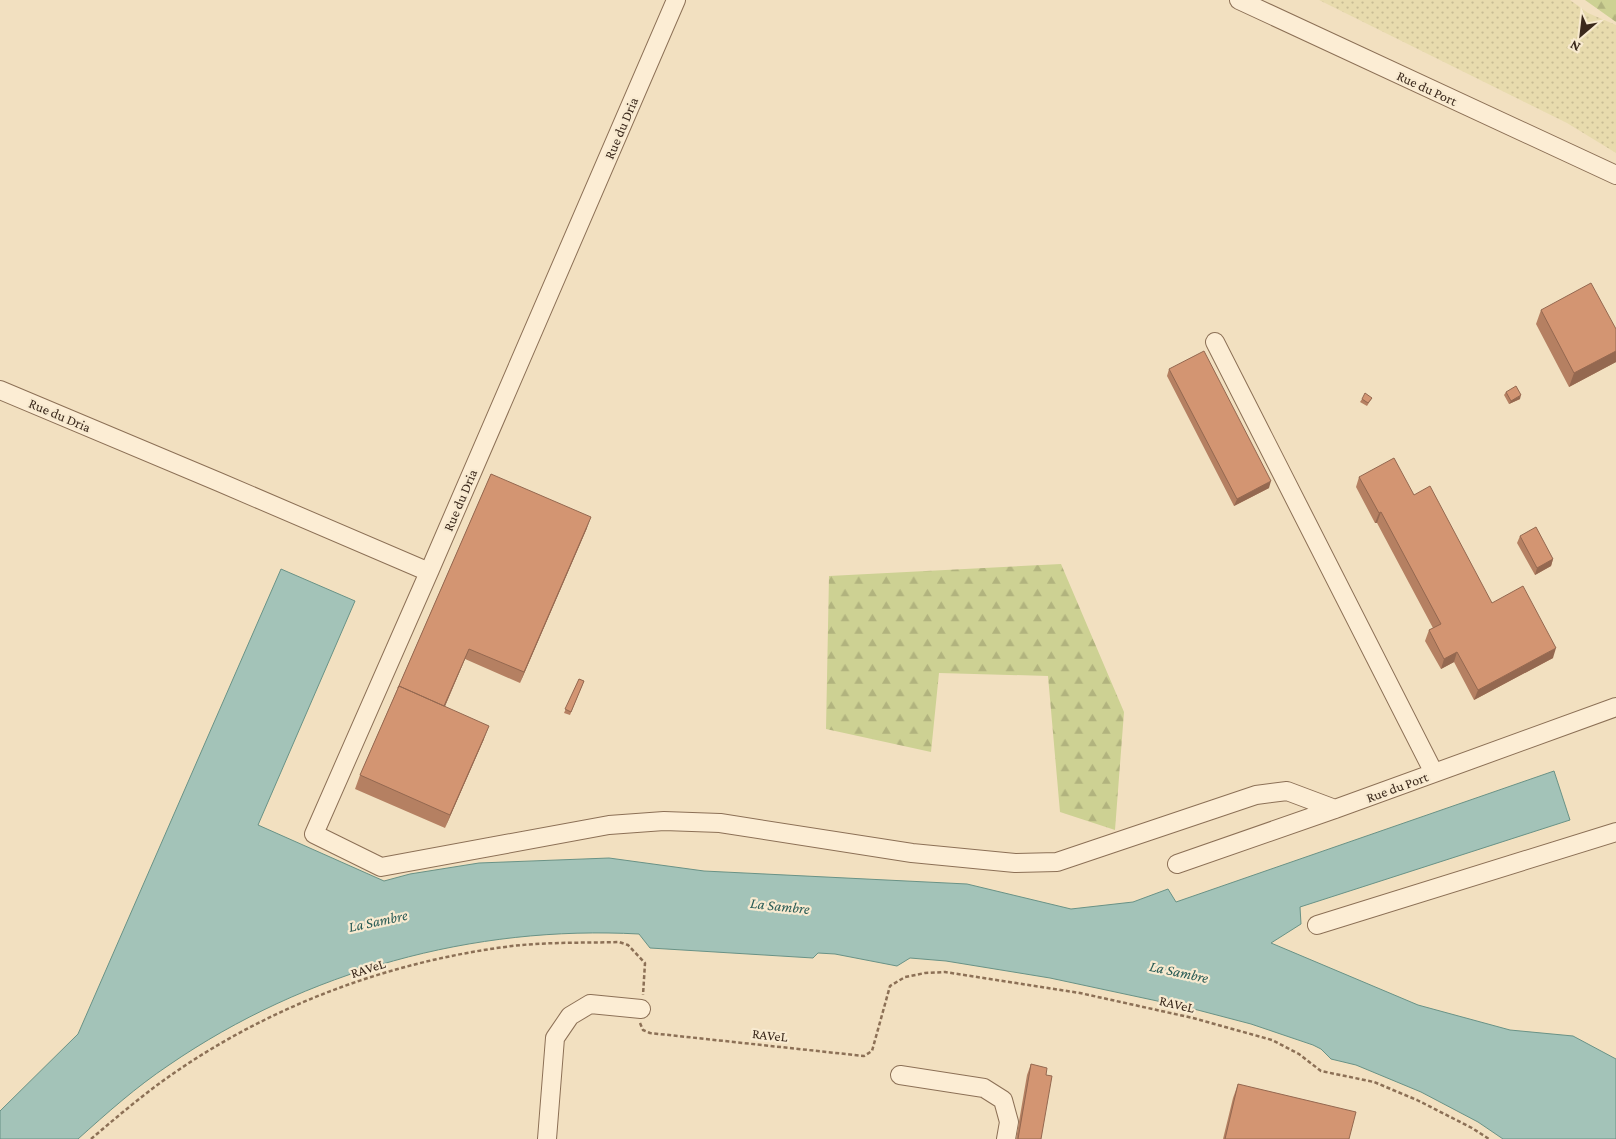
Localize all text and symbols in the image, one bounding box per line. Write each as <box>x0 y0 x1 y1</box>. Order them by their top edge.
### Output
north arrow <box>1556 10 1606 60</box>
text: N <box>1567 37 1583 56</box>
street label: Rue du Port <box>1394 67 1460 109</box>
street label: Rue du Dria <box>601 94 641 161</box>
street label: Rue du Dria <box>27 395 94 435</box>
street label: Rue du Dria <box>440 466 480 533</box>
street label: Rue du Port <box>1364 768 1430 806</box>
water label: La Sambre <box>749 895 811 917</box>
water label: La Sambre <box>347 907 409 935</box>
street label: RAVeL <box>349 955 387 981</box>
water label: La Sambre <box>1148 958 1210 986</box>
street label: RAVeL <box>1158 992 1196 1016</box>
street label: RAVeL <box>751 1025 789 1045</box>

